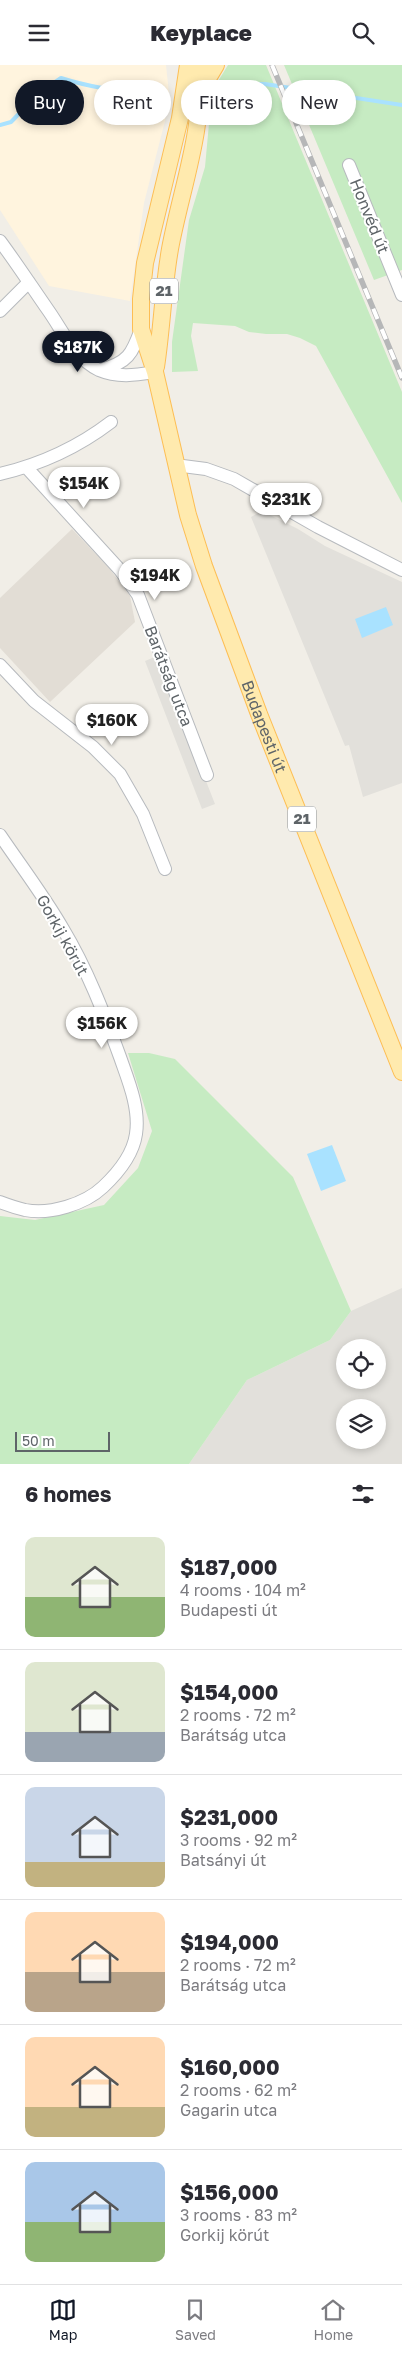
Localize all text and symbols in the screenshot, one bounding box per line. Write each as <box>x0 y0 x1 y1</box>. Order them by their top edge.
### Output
icon: menu <box>25 19 53 47</box>
text: Keyplace <box>150 19 252 46</box>
icon: search <box>349 19 377 47</box>
chip: Buy <box>15 80 84 125</box>
chip: Rent <box>94 80 171 125</box>
chip: Filters <box>181 80 272 125</box>
chip: New <box>282 80 356 125</box>
street label: Honvéd út <box>346 176 394 256</box>
road number: 21 <box>150 279 178 303</box>
pin: $187K <box>43 331 113 373</box>
text: $187K <box>53 337 103 357</box>
pin: $154K <box>49 467 119 509</box>
text: $154K <box>59 473 109 493</box>
pin: $231K <box>251 483 321 525</box>
text: $231K <box>261 489 311 509</box>
pin: $194K <box>120 559 190 601</box>
text: $194K <box>130 565 180 585</box>
street label: Barátság utca <box>141 623 197 729</box>
street label: Budapesti út <box>237 678 291 776</box>
pin: $160K <box>77 703 147 746</box>
text: $160K <box>86 710 138 730</box>
road number: 21 <box>288 807 316 831</box>
street label: Gorkij körút <box>33 891 93 979</box>
pin: $156K <box>67 1007 137 1049</box>
text: $156K <box>77 1013 127 1033</box>
map controls <box>336 1339 386 1449</box>
button: locate <box>336 1339 386 1389</box>
button: layers <box>336 1399 386 1449</box>
scale bar <box>15 1429 110 1452</box>
text: 50 m <box>22 1432 55 1449</box>
icon: filters <box>349 1480 377 1508</box>
text: 6 homes <box>25 1481 111 1507</box>
text: $187,000 <box>180 1554 277 1580</box>
icon: home <box>65 1557 125 1617</box>
text: 4 rooms · 104 m² <box>180 1580 306 1600</box>
text: Budapesti út <box>180 1600 278 1620</box>
text: $154,000 <box>180 1679 279 1705</box>
icon: home <box>65 1682 125 1742</box>
text: 2 rooms · 72 m² <box>180 1705 296 1725</box>
text: Barátság utca <box>180 1725 286 1745</box>
text: $231,000 <box>180 1804 278 1830</box>
icon: home <box>65 1807 125 1867</box>
text: 3 rooms · 92 m² <box>180 1830 297 1850</box>
text: Batsányi út <box>180 1850 266 1870</box>
text: $194,000 <box>180 1929 279 1955</box>
icon: home <box>65 1932 125 1992</box>
text: 2 rooms · 72 m² <box>180 1955 296 1975</box>
text: Barátság utca <box>180 1975 286 1995</box>
text: $160,000 <box>180 2054 280 2080</box>
icon: home <box>65 2057 125 2117</box>
text: 2 rooms · 62 m² <box>180 2080 297 2100</box>
text: Gagarin utca <box>180 2100 277 2120</box>
text: $156,000 <box>180 2179 279 2205</box>
icon: home <box>65 2182 125 2242</box>
text: 3 rooms · 83 m² <box>180 2205 297 2225</box>
text: Gorkij körút <box>180 2225 269 2245</box>
tab: Map <box>49 2296 77 2343</box>
tab: Saved <box>175 2296 216 2343</box>
tab: Home <box>314 2296 353 2343</box>

